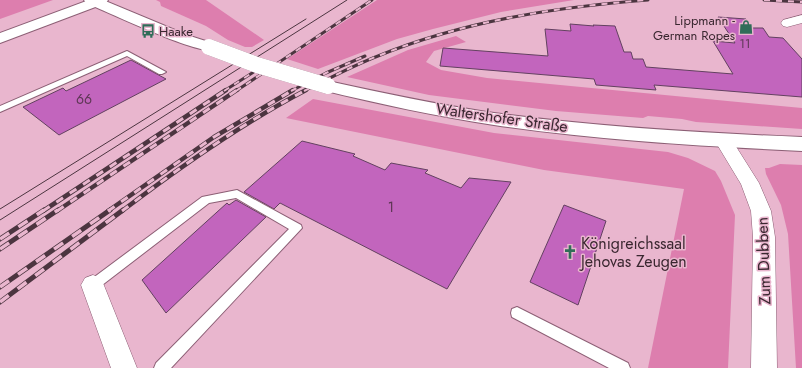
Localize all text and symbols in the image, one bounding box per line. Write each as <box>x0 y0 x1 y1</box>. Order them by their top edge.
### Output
place label: Lippmann - German Ropes <box>653 11 735 45</box>
shop icon: Lippmann - German Ropes <box>738 19 754 35</box>
place label: Haake <box>159 22 193 41</box>
bus stop icon: Haake <box>140 23 156 39</box>
house number: 11 <box>740 35 750 53</box>
house number: 66 <box>76 89 92 109</box>
street label: Waltershofer Straße <box>435 97 569 138</box>
house number: 1 <box>388 197 394 217</box>
street label: Zum Dubben <box>750 217 777 305</box>
place label: Königreichssaal Jehovas Zeugen <box>579 232 687 273</box>
church icon: Königreichssaal Jehovas Zeugen <box>562 244 578 260</box>

